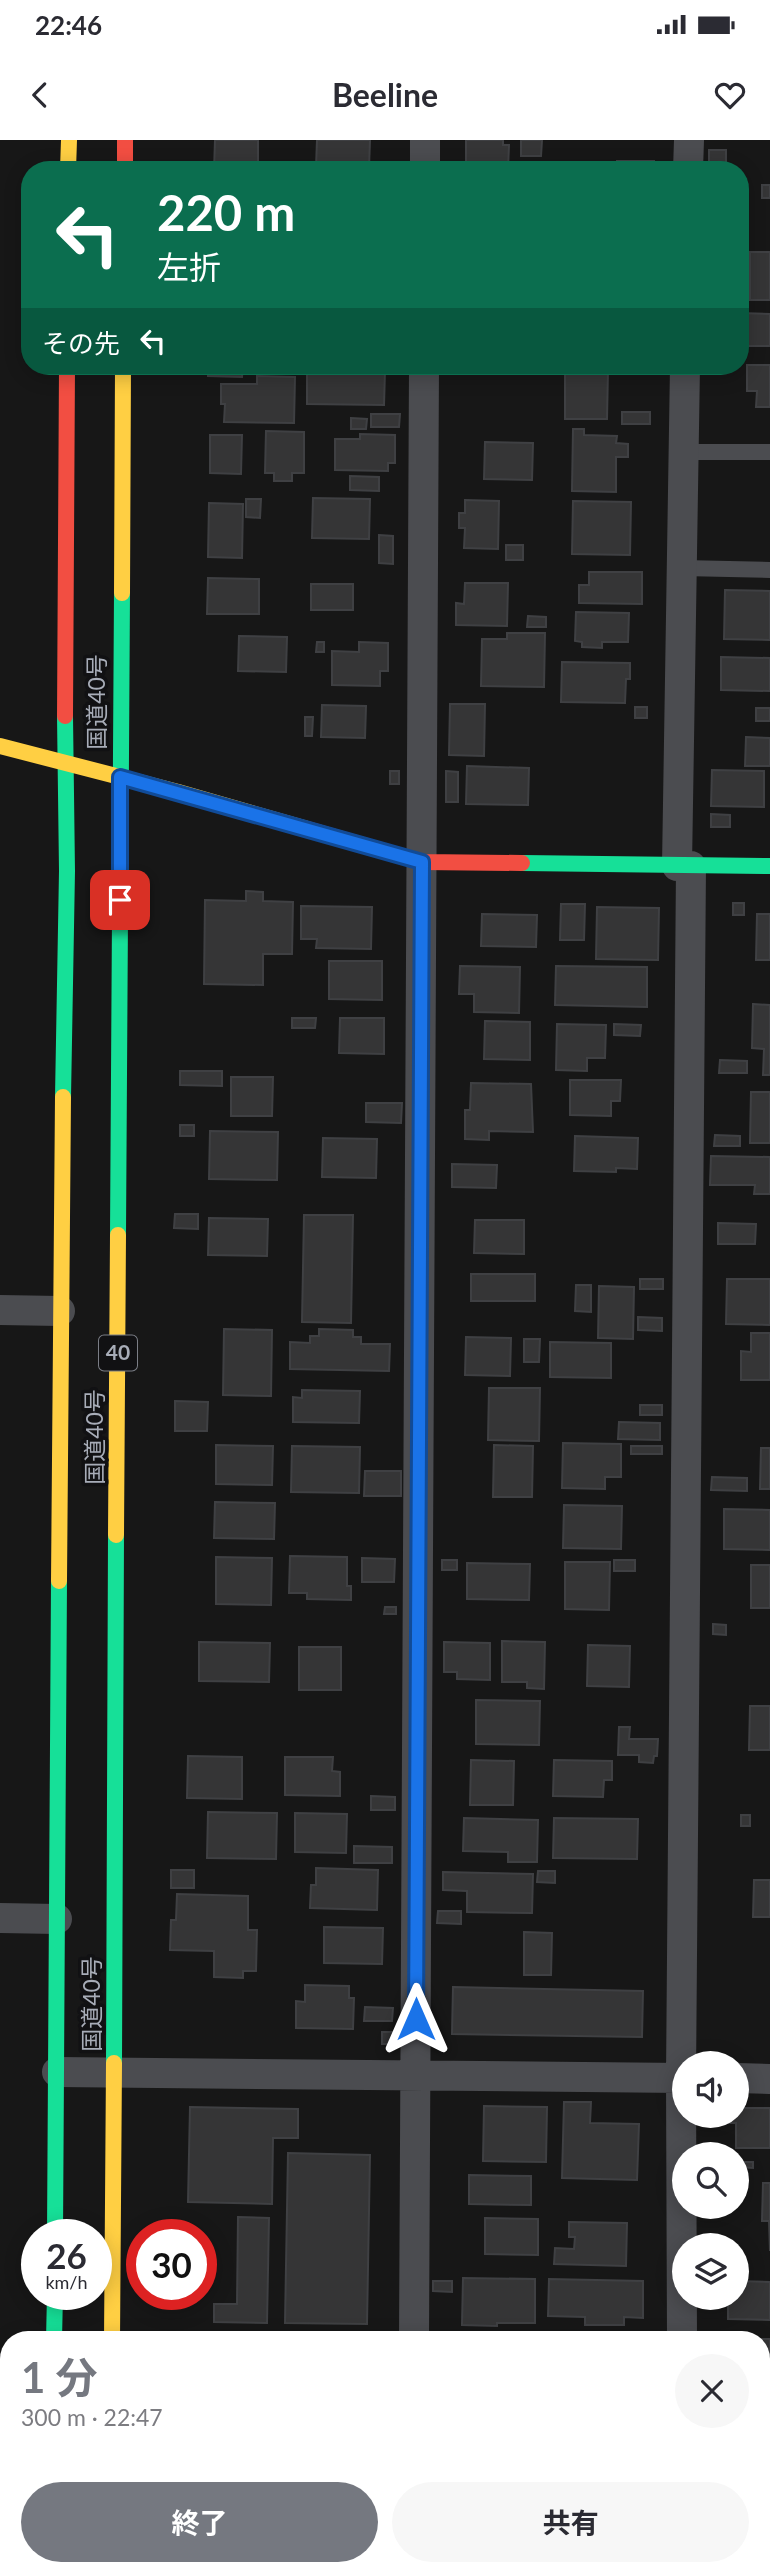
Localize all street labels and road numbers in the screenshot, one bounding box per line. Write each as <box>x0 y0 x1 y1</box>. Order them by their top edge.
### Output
street label: 国道40号 <box>82 654 110 750</box>
road number: 40 <box>99 1336 137 1370</box>
street label: 国道40号 <box>80 1389 108 1485</box>
street label: 国道40号 <box>77 1956 105 2052</box>

